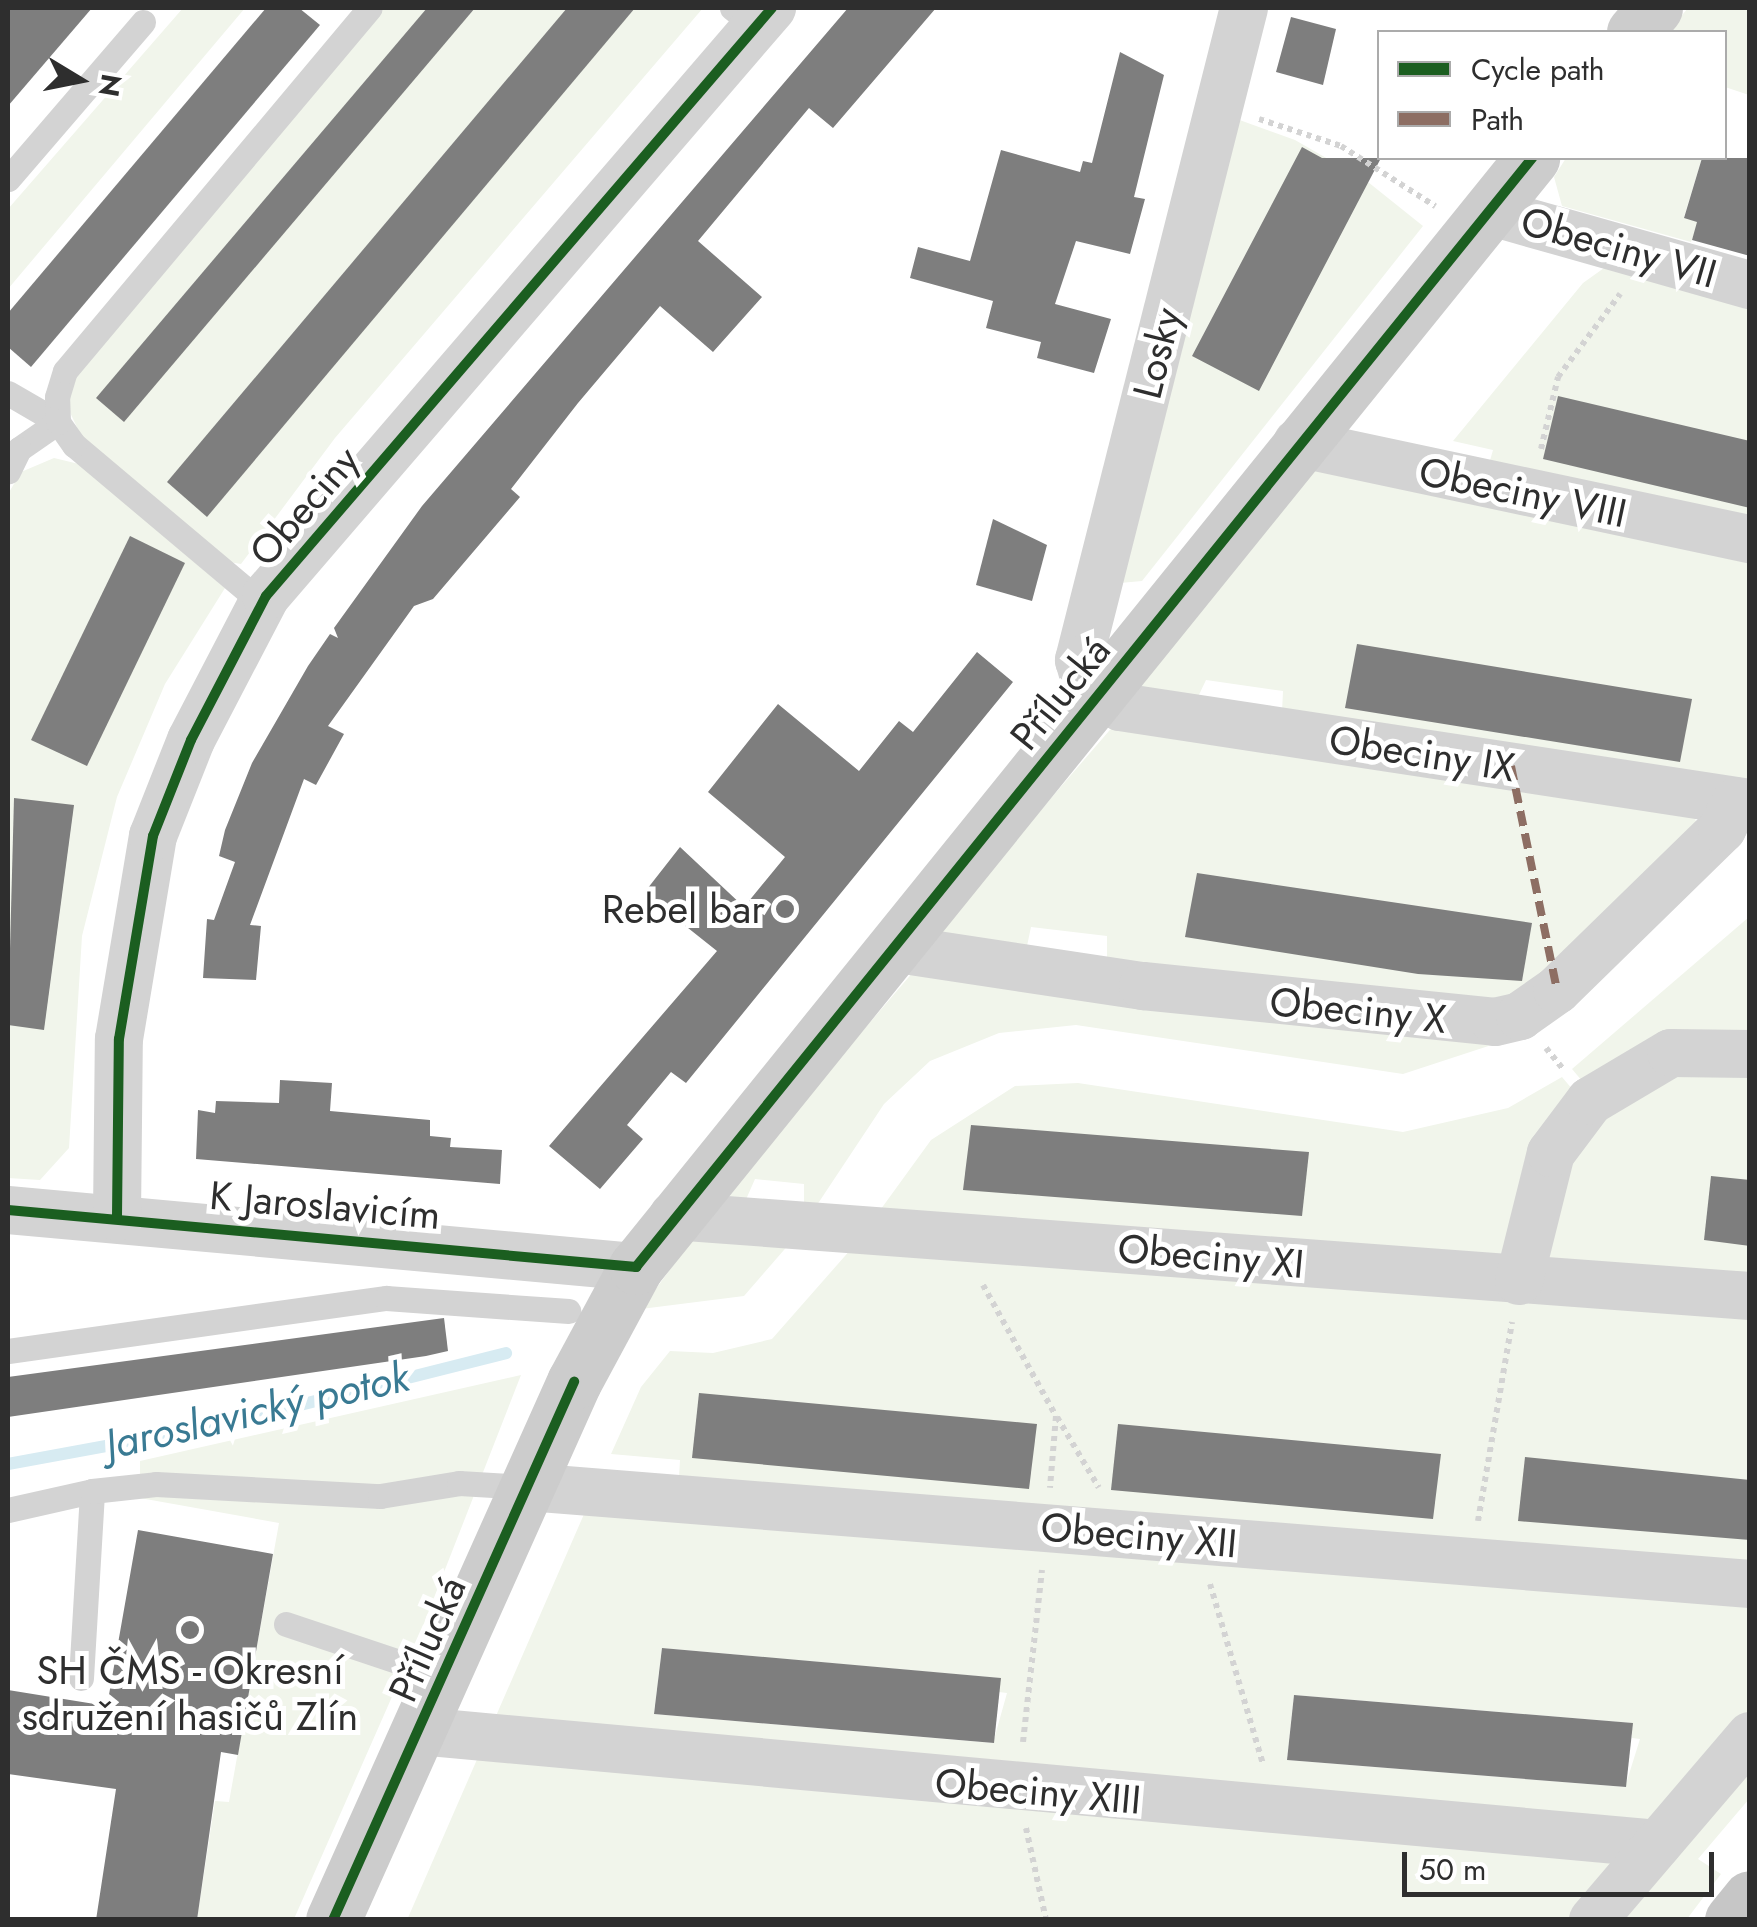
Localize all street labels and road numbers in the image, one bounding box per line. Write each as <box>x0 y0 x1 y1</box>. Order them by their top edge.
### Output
street label: Obeciny VII <box>1516 196 1722 298</box>
street label: Losky <box>1123 303 1191 403</box>
street label: Obeciny <box>239 436 369 576</box>
street label: Obeciny VIII <box>1415 447 1631 537</box>
street label: Přílucká <box>1000 627 1120 759</box>
street label: Obeciny IX <box>1326 715 1518 791</box>
street label: Obeciny X <box>1267 977 1449 1043</box>
street label: K Jaroslavicím <box>208 1171 442 1239</box>
street label: Obeciny XI <box>1116 1224 1306 1288</box>
street label: Obeciny XII <box>1039 1503 1239 1567</box>
street label: Přílucká <box>378 1569 476 1709</box>
street label: Obeciny XIII <box>933 1758 1143 1824</box>

